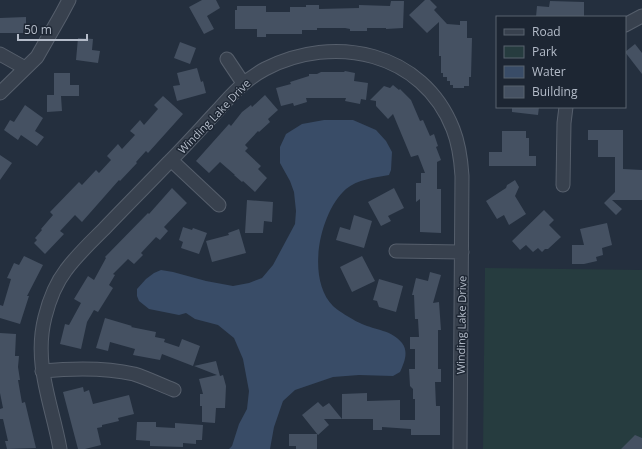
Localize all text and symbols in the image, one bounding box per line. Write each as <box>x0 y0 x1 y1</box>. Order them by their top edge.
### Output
scale bar <box>18 16 87 42</box>
legend <box>496 16 626 108</box>
text: 50 m <box>24 21 52 38</box>
text: Road <box>532 23 561 40</box>
text: Park <box>532 43 558 60</box>
text: Water <box>532 63 566 80</box>
street label: Winding Lake Drive <box>174 75 254 157</box>
text: Building <box>532 83 578 100</box>
street label: Winding Lake Drive <box>453 276 469 374</box>

